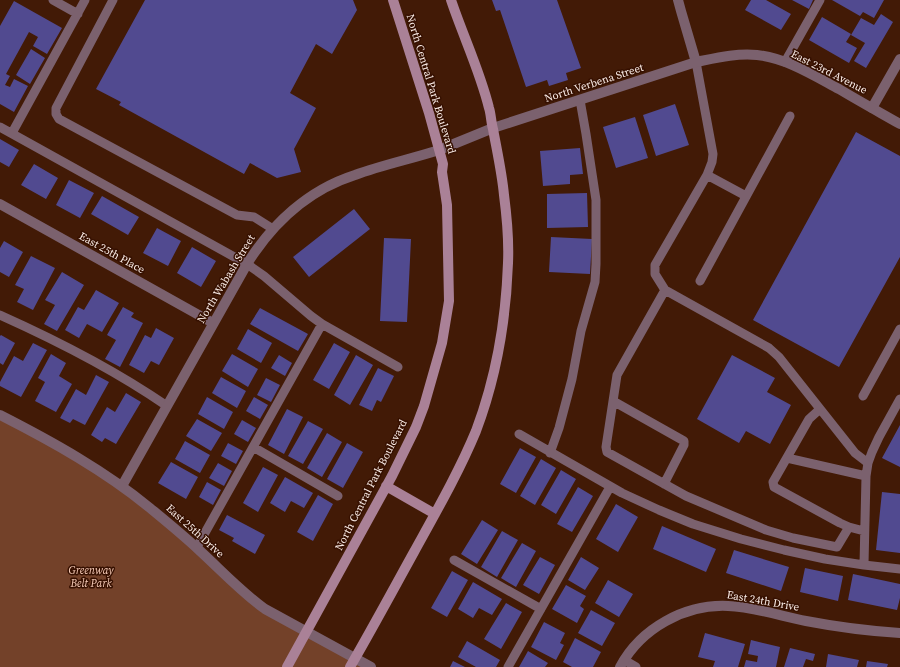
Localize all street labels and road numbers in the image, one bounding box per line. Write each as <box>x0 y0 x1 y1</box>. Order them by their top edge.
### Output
street label: North Central Park Boulevard <box>403 12 460 156</box>
street label: East 23rd Avenue <box>788 46 870 98</box>
street label: North Verbena Street <box>543 60 646 106</box>
street label: East 25th Place <box>76 229 148 277</box>
street label: North Wabash Street <box>194 232 259 326</box>
street label: North Central Park Boulevard <box>331 416 411 553</box>
street label: East 25th Drive <box>163 501 228 561</box>
street label: East 24th Drive <box>726 587 801 615</box>

